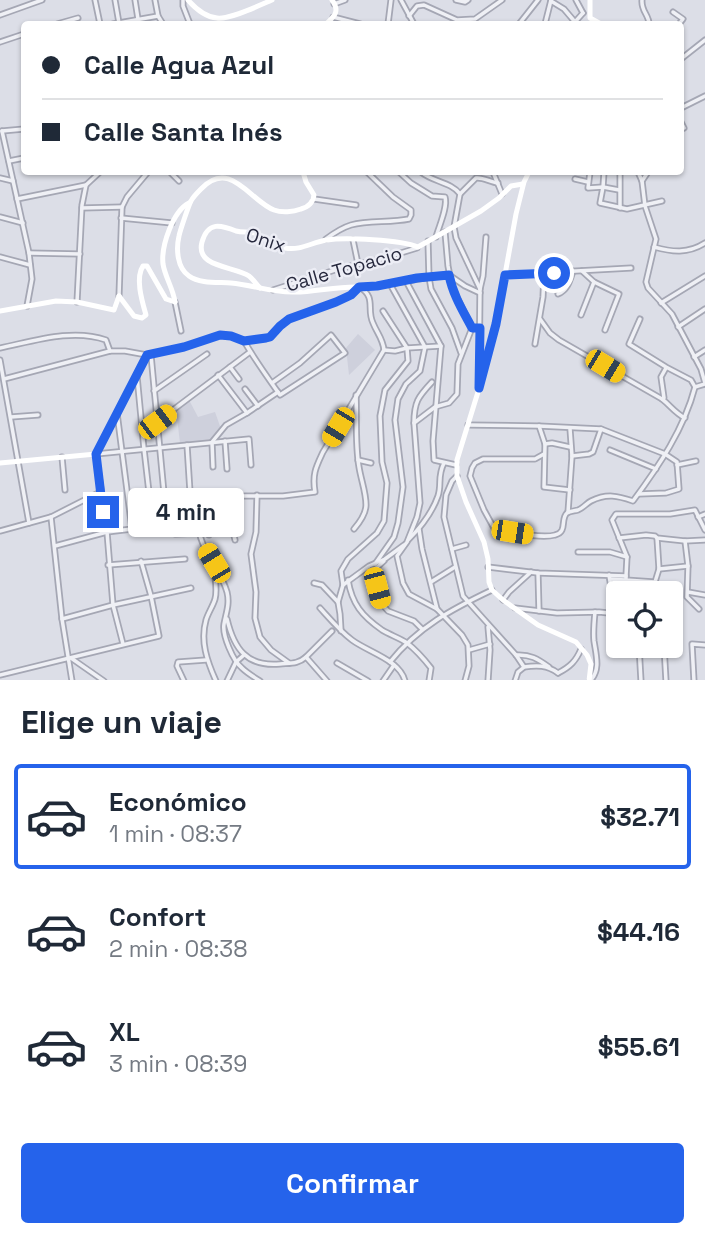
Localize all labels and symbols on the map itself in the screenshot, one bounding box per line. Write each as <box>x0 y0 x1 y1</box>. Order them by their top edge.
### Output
street label: Onix <box>243 222 289 258</box>
street label: Calle Topacio <box>283 240 405 298</box>
route start <box>538 257 570 289</box>
car <box>582 346 629 386</box>
car <box>134 401 181 443</box>
car <box>319 404 358 450</box>
callout: 4 min <box>128 488 243 536</box>
route end <box>87 496 119 528</box>
car <box>490 518 535 546</box>
car <box>195 540 234 586</box>
car <box>362 565 393 611</box>

